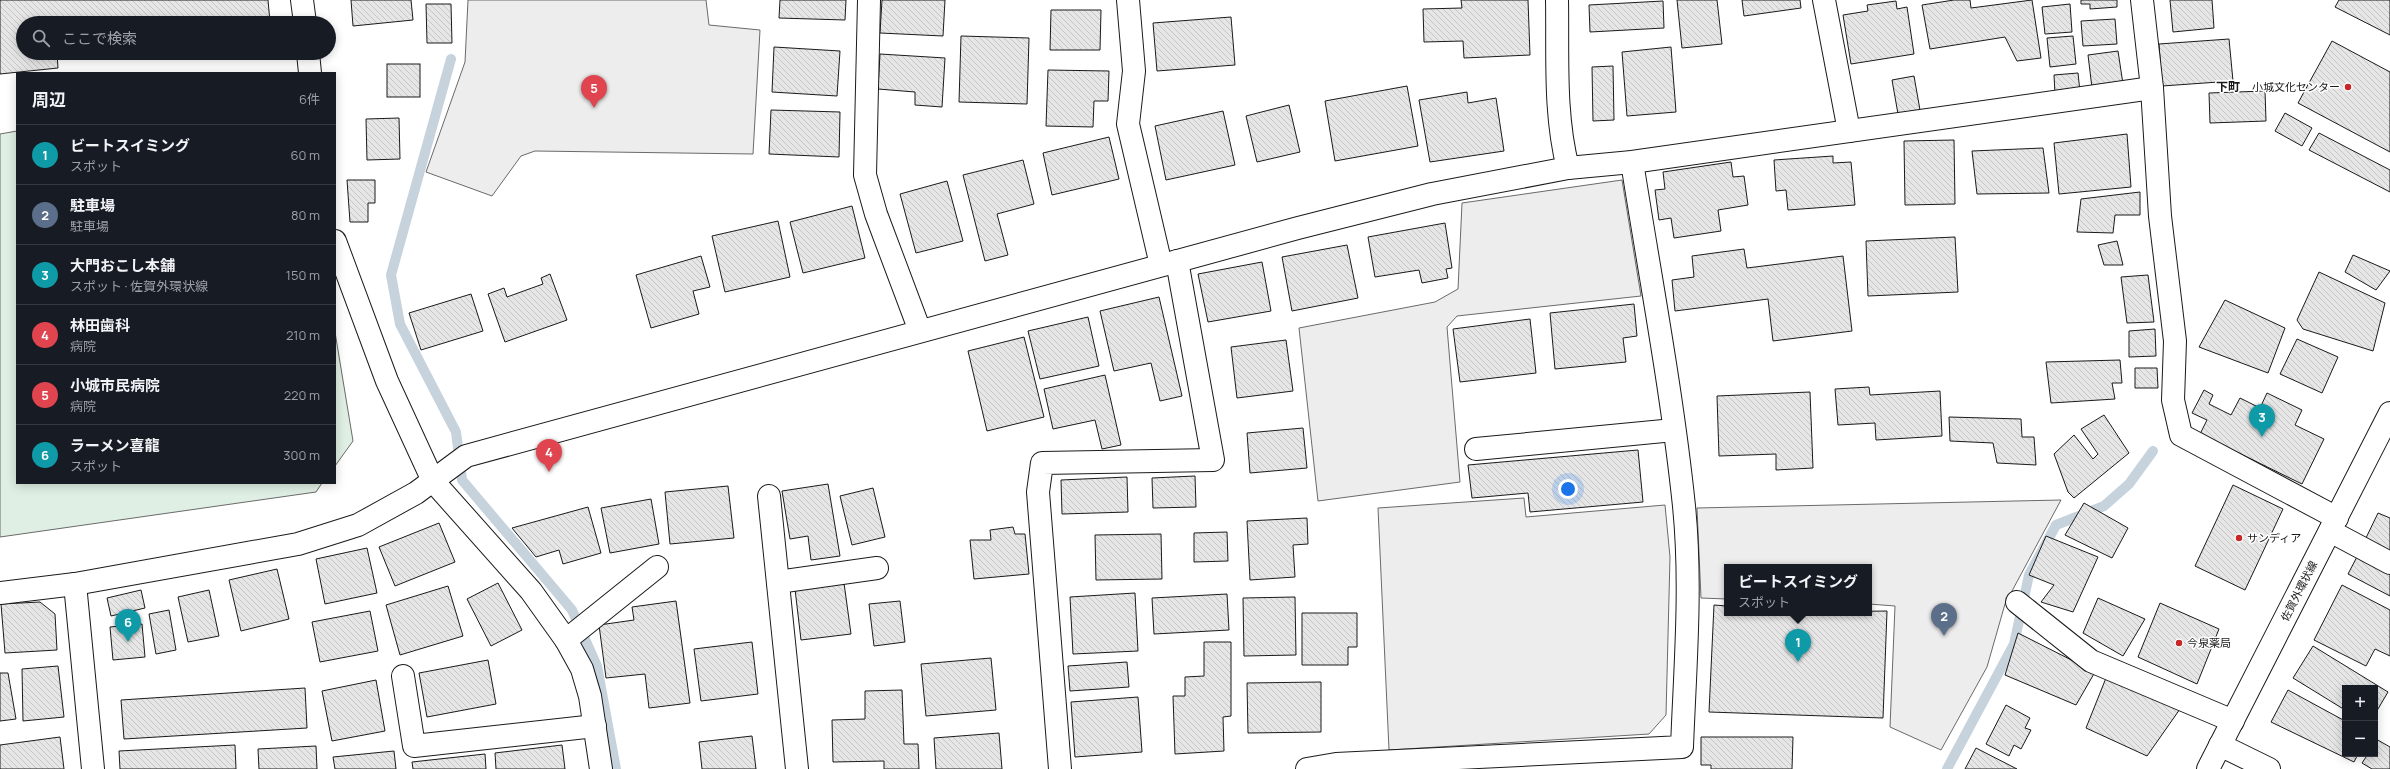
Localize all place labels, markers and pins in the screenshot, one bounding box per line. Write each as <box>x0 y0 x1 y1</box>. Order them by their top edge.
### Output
pin: 5 <box>581 75 607 108</box>
place label: 小城文化センター <box>2252 79 2340 94</box>
marker: 小城文化センター <box>2343 82 2353 92</box>
pin: 3 <box>2249 404 2275 437</box>
pin: 4 <box>536 439 562 472</box>
place label: サンディア <box>2247 530 2301 545</box>
marker: サンディア <box>2234 533 2244 543</box>
pin: 2 <box>1931 603 1957 636</box>
pin: 6 <box>115 609 141 642</box>
pin: 1 <box>1785 629 1811 662</box>
place label: 今泉薬局 <box>2187 635 2231 650</box>
marker: 今泉薬局 <box>2174 638 2184 648</box>

